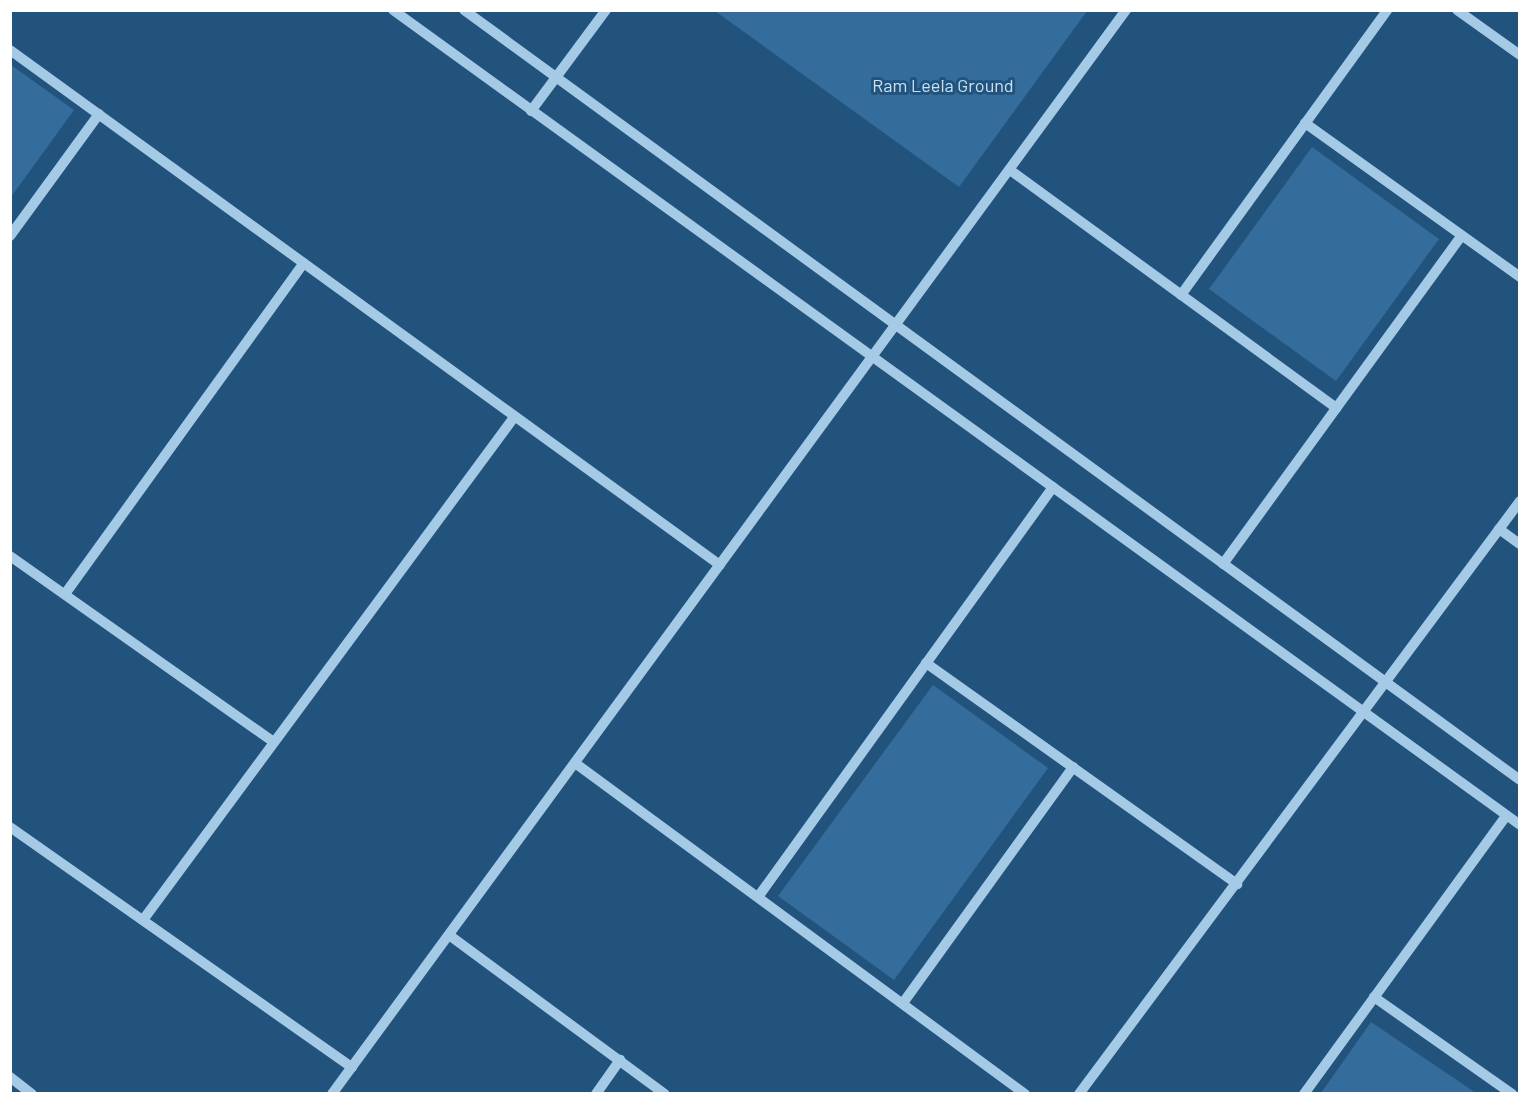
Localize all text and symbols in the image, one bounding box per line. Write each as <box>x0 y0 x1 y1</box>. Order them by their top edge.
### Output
park label: Ram Leela Ground <box>872 74 1014 96</box>

